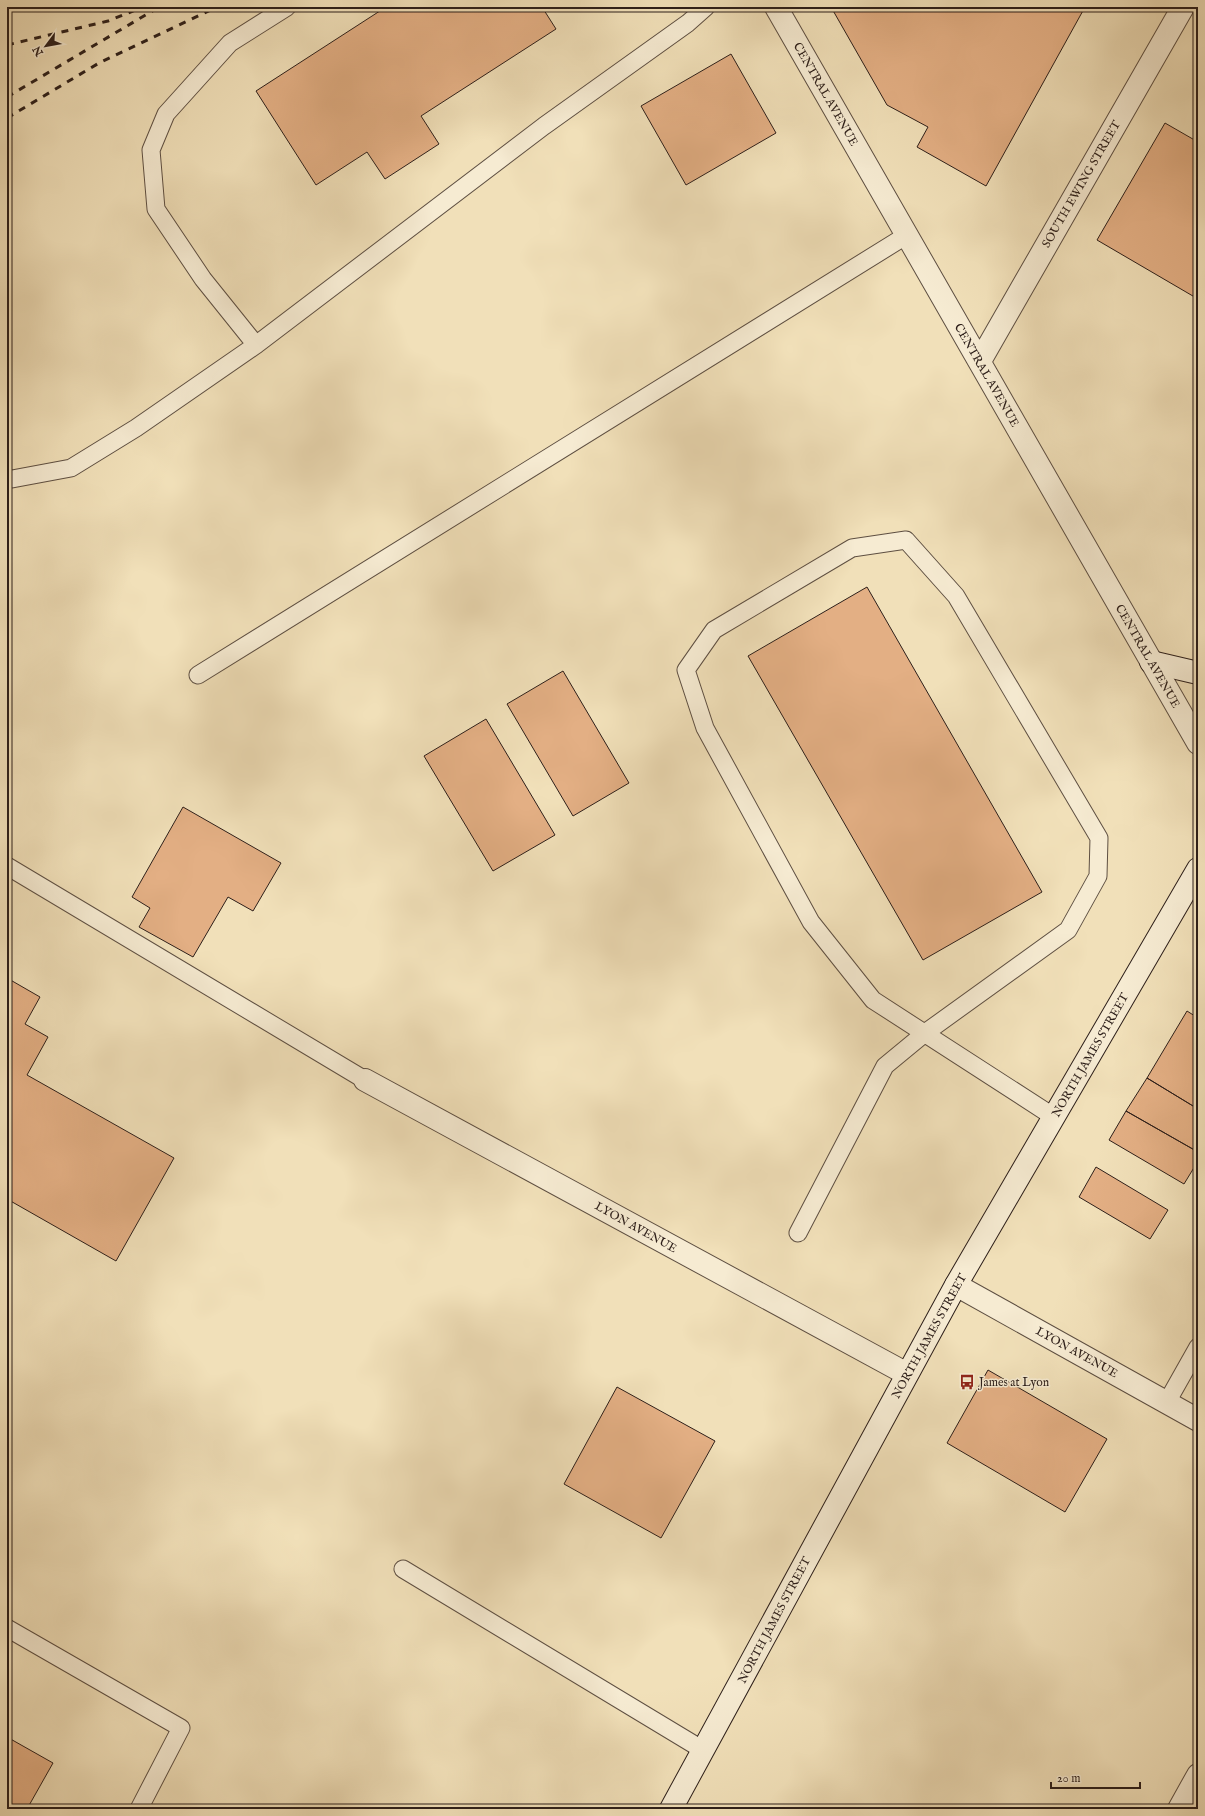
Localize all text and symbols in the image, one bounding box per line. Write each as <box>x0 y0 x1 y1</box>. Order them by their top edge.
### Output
north arrow <box>26 26 66 66</box>
street label: CENTRAL AVENUE <box>790 40 861 149</box>
text: N <box>30 43 47 59</box>
street label: SOUTH EWING STREET <box>1039 118 1124 251</box>
street label: CENTRAL AVENUE <box>951 321 1022 430</box>
street label: CENTRAL AVENUE <box>1112 602 1183 711</box>
street label: NORTH JAMES STREET <box>1049 990 1133 1121</box>
street label: LYON AVENUE <box>592 1199 679 1256</box>
street label: NORTH JAMES STREET <box>889 1271 971 1402</box>
street label: LYON AVENUE <box>1033 1324 1120 1381</box>
bus stop icon: James at Lyon <box>958 1373 976 1391</box>
place label: James at Lyon <box>977 1375 1050 1391</box>
street label: NORTH JAMES STREET <box>735 1554 815 1686</box>
scale bar <box>1051 1764 1140 1790</box>
text: 20 m <box>1057 1771 1080 1786</box>

